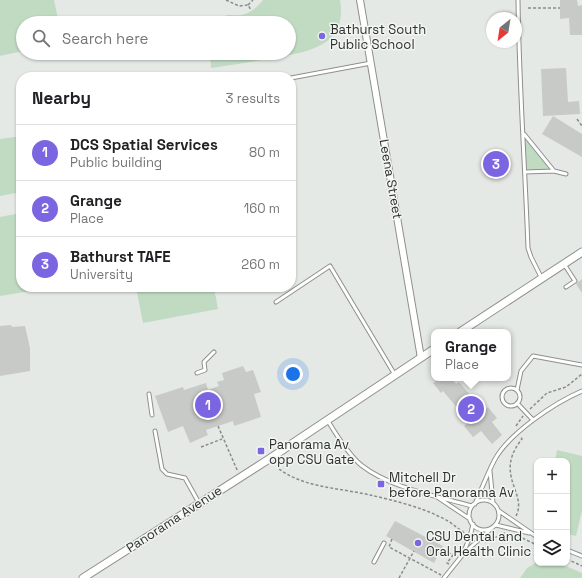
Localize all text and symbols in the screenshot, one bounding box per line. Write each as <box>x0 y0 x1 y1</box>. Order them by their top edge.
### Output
north arrow <box>486 12 522 48</box>
search box <box>16 16 296 60</box>
place label: Bathurst South Public School <box>330 21 426 53</box>
icon: search <box>30 27 52 49</box>
text: Search here <box>62 29 148 48</box>
marker: Bathurst South Public School <box>317 31 327 41</box>
text: Nearby <box>32 87 91 109</box>
text: 3 results <box>226 90 280 107</box>
text: DCS Spatial Services <box>70 135 218 154</box>
street label: Leena Street <box>376 138 406 220</box>
text: 1 <box>42 144 48 161</box>
text: 80 m <box>249 144 280 161</box>
pin: 3 <box>483 149 509 179</box>
text: Public building <box>70 154 162 171</box>
text: Grange <box>70 191 122 210</box>
text: 2 <box>41 200 49 217</box>
text: 160 m <box>244 200 280 217</box>
text: Place <box>70 210 104 227</box>
text: Bathurst TAFE <box>70 247 171 266</box>
text: 3 <box>41 256 49 273</box>
text: 260 m <box>241 256 280 273</box>
text: University <box>70 266 133 283</box>
popup <box>431 329 511 381</box>
text: Grange <box>445 337 497 356</box>
text: Place <box>445 356 479 373</box>
your location <box>283 364 303 384</box>
pin: 1 <box>195 390 221 420</box>
pin: 2 <box>458 394 484 424</box>
place label: Panorama Av opp CSU Gate <box>269 436 355 468</box>
marker: Panorama Av opp CSU Gate <box>256 446 266 456</box>
map controls <box>534 458 570 566</box>
button: + <box>534 458 570 494</box>
place label: Mitchell Dr before Panorama Av <box>389 469 514 501</box>
marker: Mitchell Dr before Panorama Av <box>376 479 386 489</box>
street label: Panorama Avenue <box>123 482 225 556</box>
button: − <box>534 494 570 530</box>
place label: CSU Dental and Oral Health Clinic <box>426 528 531 560</box>
button: layers <box>534 530 570 566</box>
marker: CSU Dental and Oral Health Clinic <box>413 538 423 548</box>

